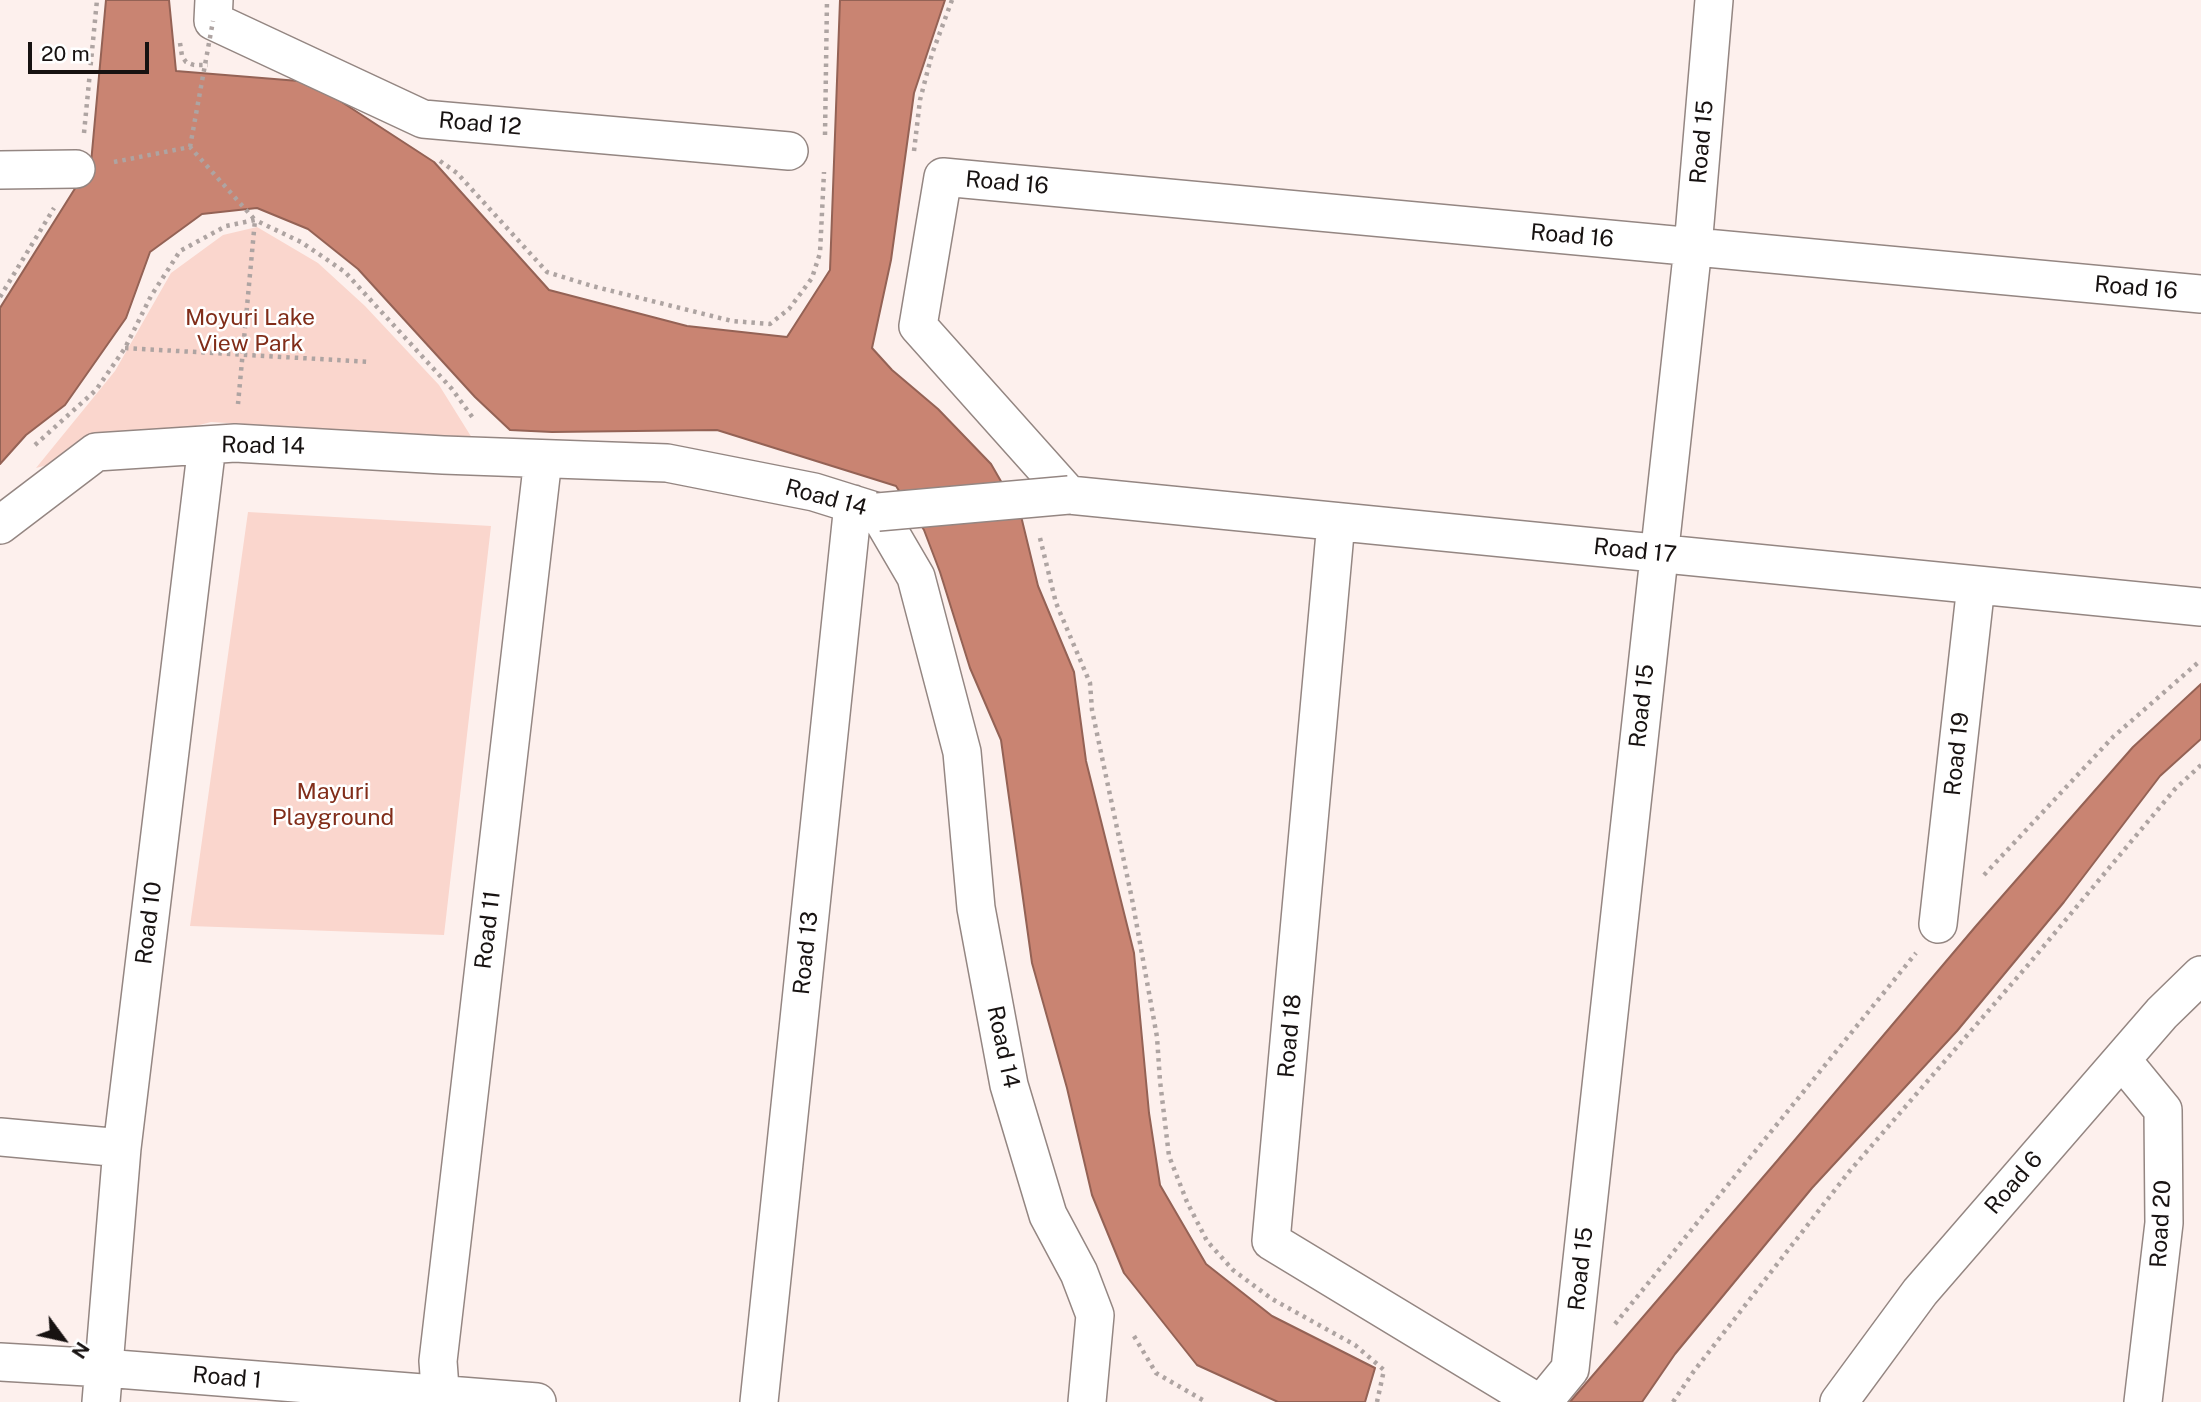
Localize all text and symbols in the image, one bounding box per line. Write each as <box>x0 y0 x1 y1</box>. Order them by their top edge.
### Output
scale bar <box>32 28 152 72</box>
text: 20 m <box>41 41 90 66</box>
street label: Road 15 <box>1685 99 1719 185</box>
street label: Road 12 <box>437 107 523 141</box>
street label: Road 16 <box>964 166 1050 200</box>
street label: Road 16 <box>1529 219 1615 253</box>
street label: Road 16 <box>2093 271 2179 305</box>
park label: Moyuri Lake View Park <box>185 304 315 358</box>
street label: Road 14 <box>221 431 305 461</box>
street label: Road 14 <box>782 474 870 522</box>
street label: Road 17 <box>1592 533 1678 569</box>
street label: Road 15 <box>1624 663 1660 749</box>
street label: Road 19 <box>1939 711 1975 797</box>
park label: Mayuri Playground <box>272 778 394 832</box>
street label: Road 10 <box>130 880 168 966</box>
street label: Road 11 <box>470 889 506 971</box>
street label: Road 13 <box>788 910 824 996</box>
street label: Road 18 <box>1273 993 1307 1079</box>
street label: Road 14 <box>981 1003 1025 1091</box>
street label: Road 6 <box>1979 1146 2049 1220</box>
street label: Road 20 <box>2145 1179 2177 1269</box>
street label: Road 15 <box>1563 1226 1599 1312</box>
north arrow <box>28 1304 98 1374</box>
text: N <box>67 1338 94 1363</box>
street label: Road 1 <box>191 1361 263 1395</box>

